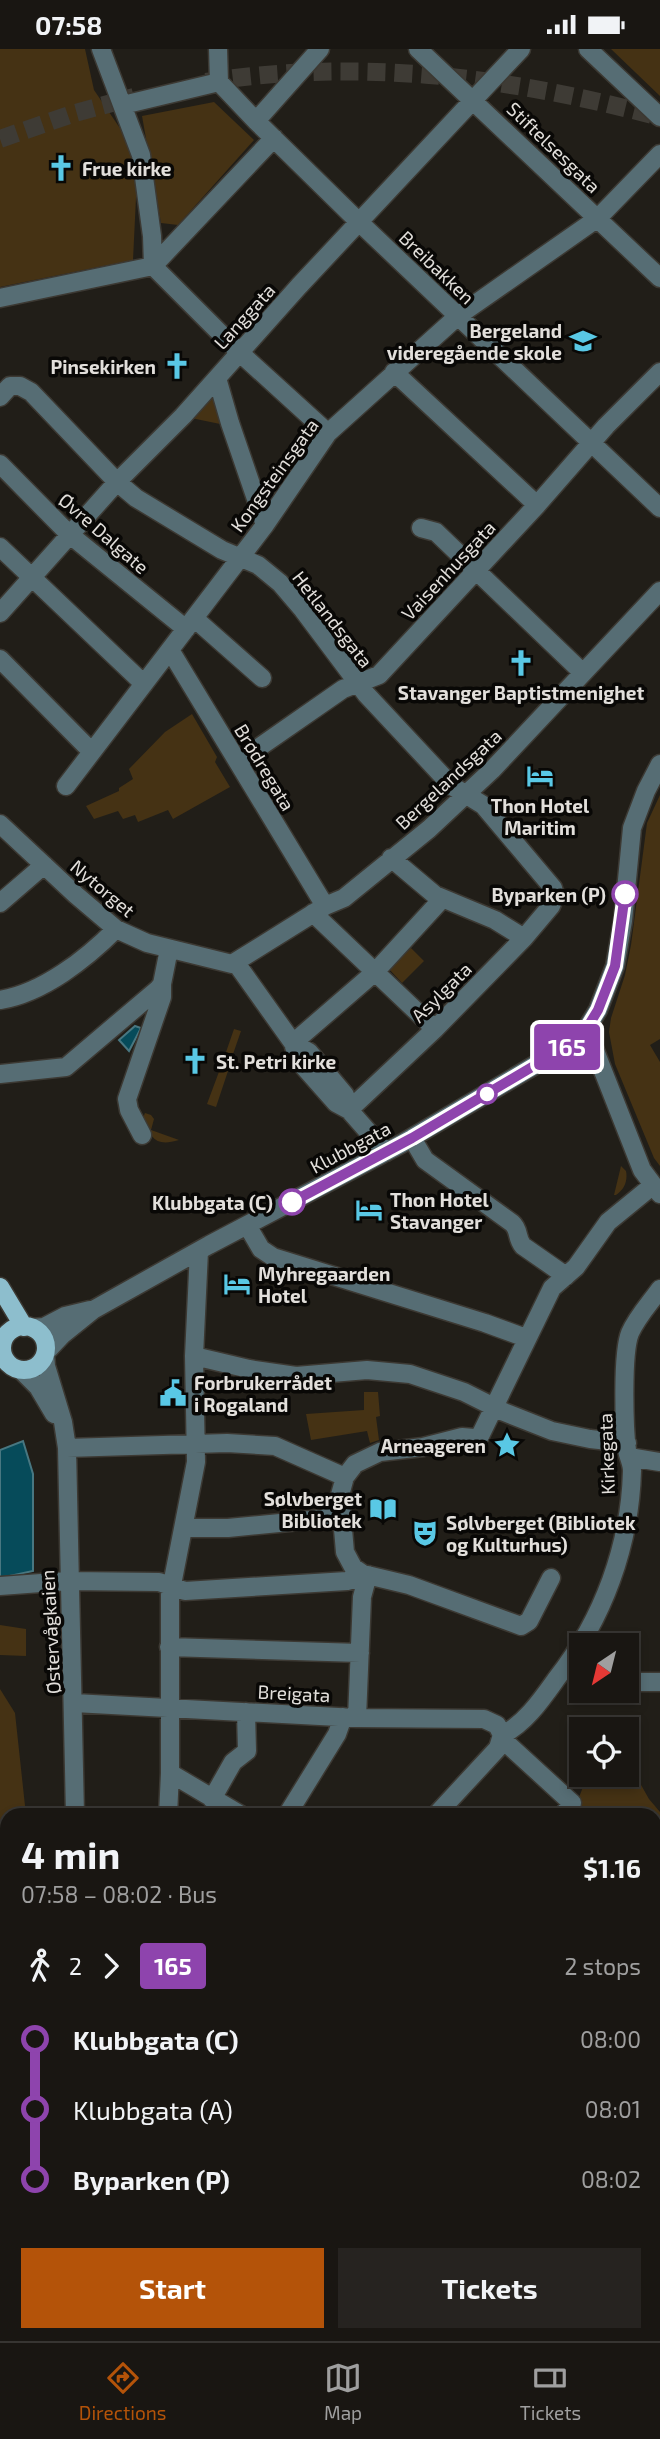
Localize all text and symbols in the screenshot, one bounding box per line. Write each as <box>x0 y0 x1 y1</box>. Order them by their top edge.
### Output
text: 07:58 <box>35 9 102 40</box>
street label: Stiftelsesgata <box>503 97 605 197</box>
church icon: Frue kirke <box>46 153 76 183</box>
place label: Frue kirke <box>82 157 172 180</box>
street label: Breibakken <box>395 226 479 308</box>
street label: Langgata <box>209 278 279 354</box>
place label: Bergeland videregående skole <box>387 319 562 364</box>
school or university icon: Bergeland videregående skole <box>568 326 598 356</box>
church icon: Pinsekirken <box>162 351 192 381</box>
place label: Pinsekirken <box>50 355 156 378</box>
street label: Kongsteinsgata <box>225 414 323 536</box>
street label: Øvre Dalgate <box>54 488 154 578</box>
street label: Vaisenhusgata <box>396 516 500 624</box>
street label: Hetlandsgata <box>288 566 378 672</box>
church icon: Stavanger Baptistmenighet <box>506 648 536 678</box>
place label: Stavanger Baptistmenighet <box>398 681 644 704</box>
street label: Brødregata <box>230 719 300 815</box>
street label: Bergelandsgata <box>390 724 506 834</box>
hotel icon: Thon Hotel Maritim <box>525 761 555 791</box>
place label: Thon Hotel Maritim <box>491 794 590 839</box>
street label: Nytorget <box>66 854 140 922</box>
marker: Byparken (P) <box>612 881 638 907</box>
place label: Byparken (P) <box>491 883 606 907</box>
street label: Asylgata <box>406 957 476 1027</box>
line badge: 165 <box>527 1024 607 1070</box>
text: 165 <box>548 1032 586 1061</box>
church icon: St. Petri kirke <box>180 1046 210 1076</box>
place label: St. Petri kirke <box>216 1050 337 1073</box>
unlabelled marker <box>477 1084 497 1104</box>
street label: Klubbgata <box>306 1116 394 1178</box>
place label: Thon Hotel Stavanger <box>390 1188 489 1233</box>
marker: Klubbgata (C) <box>279 1189 305 1215</box>
place label: Klubbgata (C) <box>152 1191 273 1214</box>
hotel icon: Thon Hotel Stavanger <box>354 1195 384 1225</box>
place label: Myhregaarden Hotel <box>258 1262 390 1307</box>
hotel icon: Myhregaarden Hotel <box>222 1269 252 1299</box>
place label: Forbrukerrådet i Rogaland <box>194 1371 332 1416</box>
public building icon: Forbrukerrådet i Rogaland <box>158 1378 188 1408</box>
street label: Kirkegata <box>593 1413 619 1495</box>
place icon: Arneageren <box>492 1430 522 1460</box>
place label: Arneageren <box>381 1434 486 1457</box>
place label: Sølvberget Bibliotek <box>264 1487 362 1532</box>
library icon: Sølvberget Bibliotek <box>368 1494 398 1524</box>
place label: Sølvberget (Bibliotek og Kulturhus) <box>446 1511 636 1556</box>
theatre icon: Sølvberget (Bibliotek og Kulturhus) <box>410 1518 440 1548</box>
street label: Østervågkaien <box>35 1569 65 1695</box>
north arrow <box>569 1633 639 1703</box>
map controls <box>569 1633 639 1787</box>
street label: Breigata <box>257 1680 331 1706</box>
button: locate <box>569 1717 639 1787</box>
text: 4 min <box>21 1831 120 1877</box>
text: $1.16 <box>583 1852 641 1883</box>
text: 07:58 – 08:02 · Bus <box>21 1880 217 1908</box>
icon: walk <box>21 1947 59 1985</box>
icon: forward <box>92 1947 130 1985</box>
text: 165 <box>154 1951 192 1980</box>
text: 2 <box>69 1952 82 1980</box>
text: 2 stops <box>564 1952 641 1980</box>
text: Klubbgata (C) <box>73 2024 238 2055</box>
text: 08:00 <box>580 2025 641 2053</box>
text: Klubbgata (A) <box>73 2094 233 2125</box>
text: 08:01 <box>585 2095 641 2123</box>
text: Byparken (P) <box>73 2164 230 2195</box>
text: 08:02 <box>581 2165 641 2193</box>
button: Start <box>21 2248 324 2328</box>
button: Tickets <box>338 2248 641 2328</box>
tab: Directions <box>79 2359 166 2424</box>
tab: Map <box>324 2359 362 2424</box>
tab: Tickets <box>520 2359 581 2424</box>

